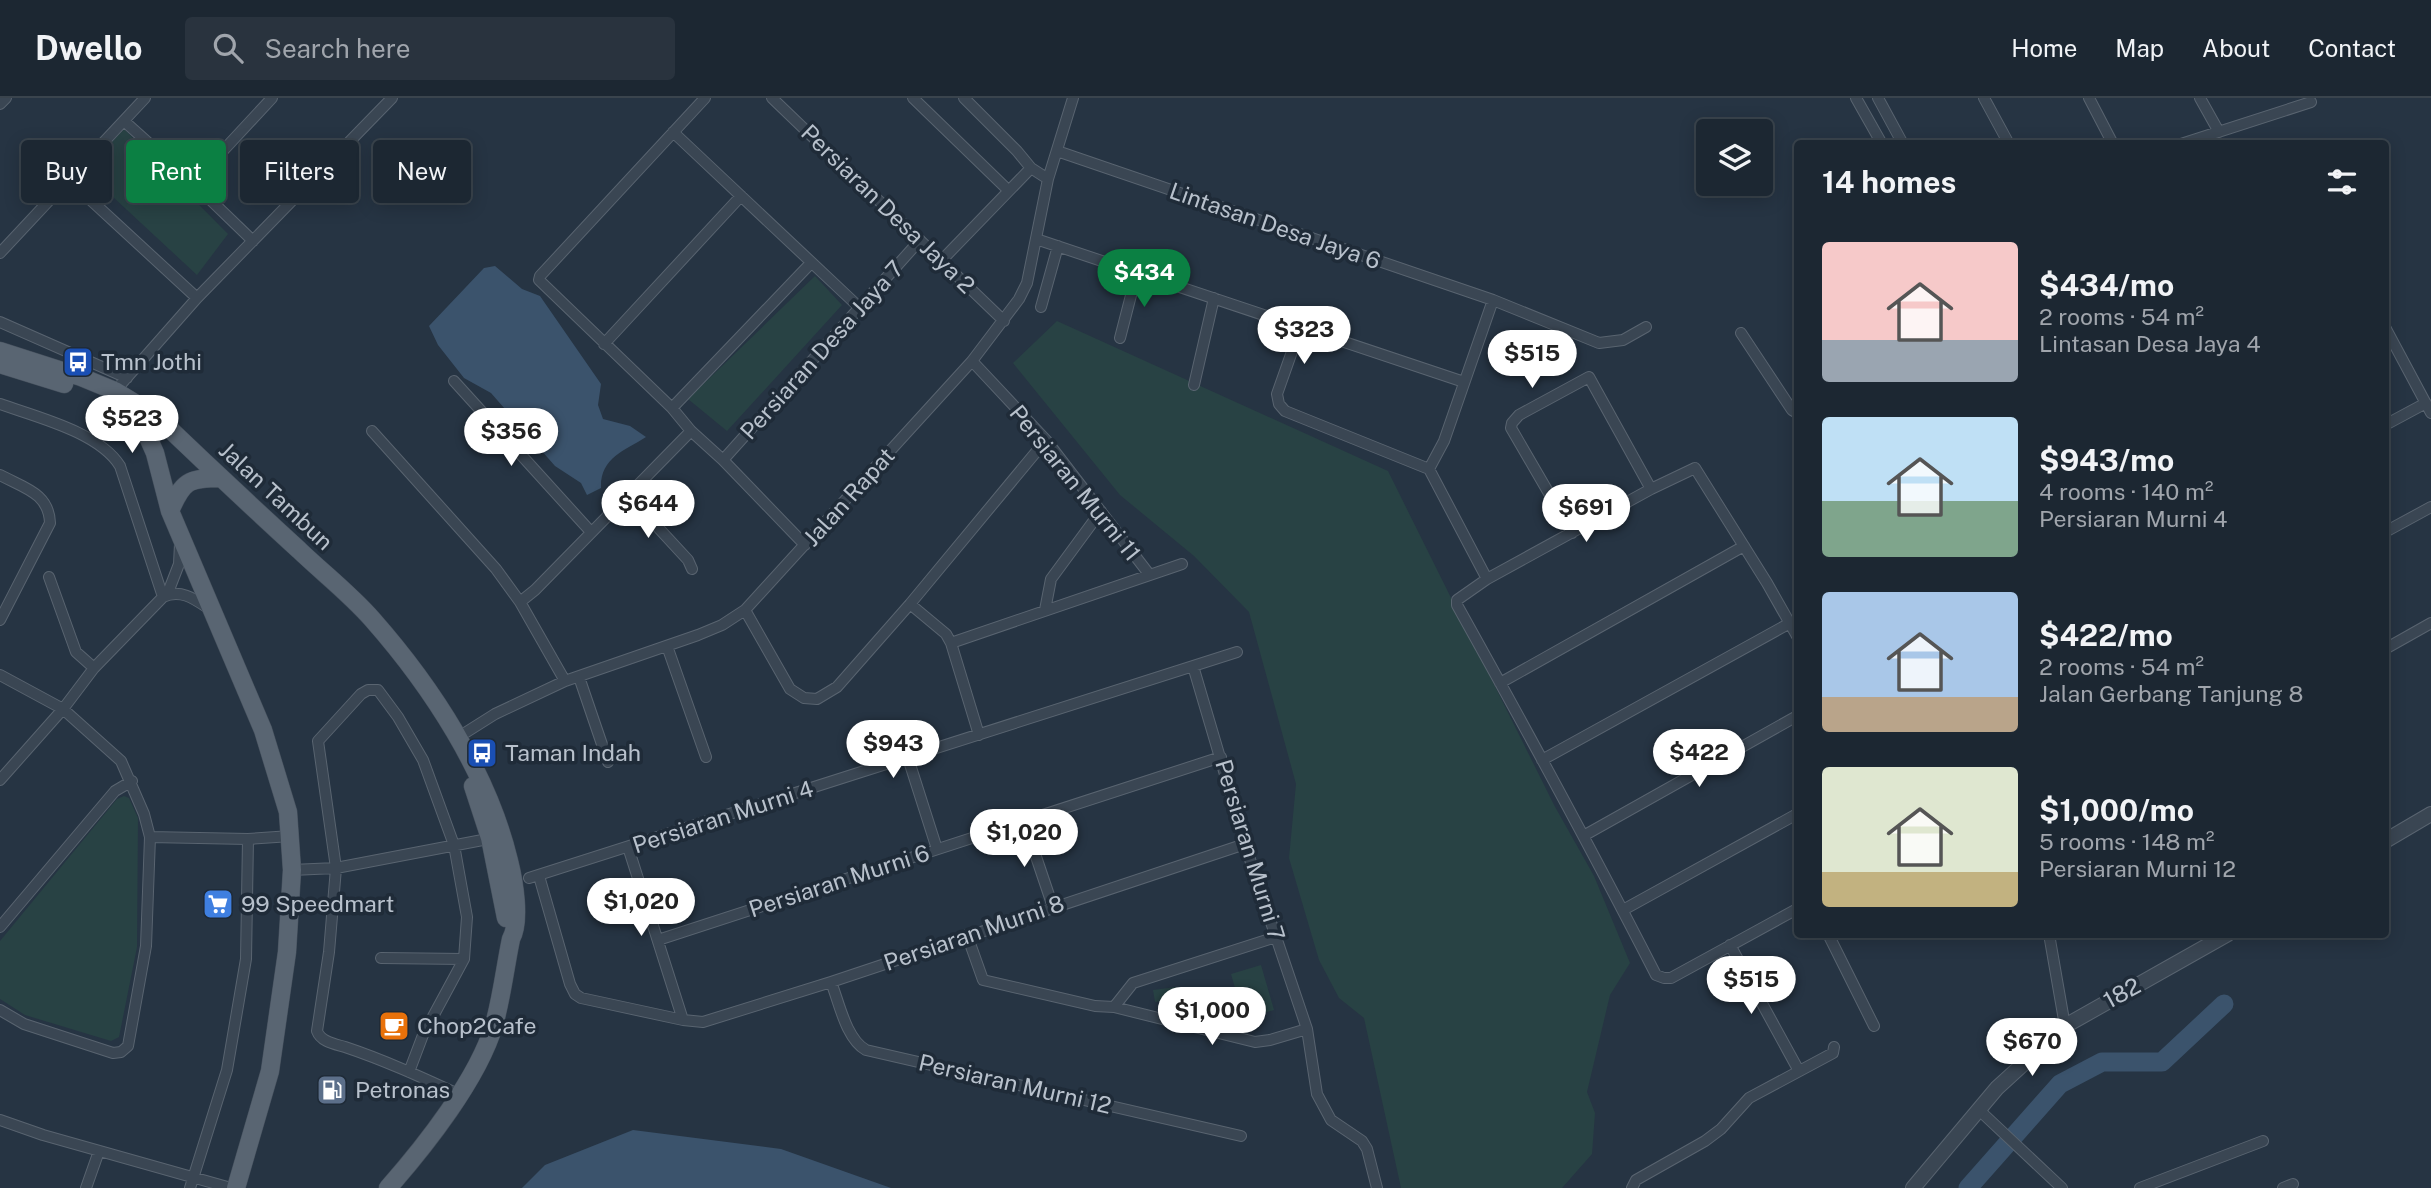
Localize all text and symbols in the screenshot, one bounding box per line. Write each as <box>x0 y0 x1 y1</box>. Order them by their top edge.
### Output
search box <box>185 17 675 80</box>
text: Dwello <box>35 29 143 67</box>
icon: search <box>209 29 247 67</box>
text: Search here <box>265 33 411 64</box>
text: Home <box>2011 34 2077 62</box>
text: Map <box>2115 34 2164 62</box>
text: About <box>2202 34 2270 62</box>
text: Contact <box>2308 34 2396 62</box>
street label: Persiaran Desa Jaya 2 <box>796 119 981 299</box>
map controls <box>1696 119 1773 196</box>
button: layers <box>1696 119 1773 196</box>
chip: Buy <box>21 140 112 203</box>
chip: Rent <box>126 140 226 203</box>
chip: Filters <box>240 140 359 203</box>
chip: New <box>373 140 471 203</box>
icon: filters <box>2323 163 2361 201</box>
text: 14 homes <box>1822 164 1956 200</box>
street label: Lintasan Desa Jaya 6 <box>1166 177 1384 274</box>
pin: $434 <box>1103 250 1185 309</box>
street label: Persiaran Desa Jaya 7 <box>734 255 909 444</box>
text: $434 <box>1113 258 1175 285</box>
text: $434/mo <box>2039 267 2174 303</box>
icon: home <box>1878 270 1962 354</box>
text: 2 rooms · 54 m² <box>2039 303 2204 330</box>
pin: $323 <box>1263 306 1345 366</box>
text: $323 <box>1274 315 1334 342</box>
pin: $515 <box>1491 330 1573 390</box>
text: Lintasan Desa Jaya 4 <box>2039 330 2261 357</box>
text: $515 <box>1504 339 1560 366</box>
bus stop icon: Tmn Jothi <box>61 345 95 379</box>
place label: Tmn Jothi <box>101 348 202 375</box>
pin: $523 <box>91 396 173 455</box>
street label: Persiaran Murni 11 <box>1004 399 1147 566</box>
text: $523 <box>101 404 163 431</box>
pin: $356 <box>470 408 552 468</box>
text: $356 <box>480 417 542 444</box>
street label: Jalan Tambun <box>214 436 339 555</box>
street label: Jalan Rapat <box>797 442 900 551</box>
text: $943/mo <box>2039 442 2174 478</box>
icon: home <box>1878 445 1962 529</box>
text: 4 rooms · 140 m² <box>2039 478 2213 505</box>
pin: $644 <box>607 480 689 540</box>
pin: $691 <box>1545 484 1627 544</box>
text: $644 <box>618 489 678 516</box>
text: $691 <box>1558 493 1614 520</box>
text: Persiaran Murni 4 <box>2039 505 2227 532</box>
text: $422/mo <box>2039 617 2173 653</box>
icon: home <box>1878 620 1962 704</box>
text: 2 rooms · 54 m² <box>2039 653 2204 680</box>
text: Jalan Gerbang Tanjung 8 <box>2039 680 2303 707</box>
pin: $943 <box>852 720 934 780</box>
text: $943 <box>862 729 924 756</box>
pin: $422 <box>1658 730 1740 789</box>
bus stop icon: Taman Indah <box>465 736 499 770</box>
text: $422 <box>1669 738 1729 765</box>
place label: Taman Indah <box>505 739 641 766</box>
street label: Persiaran Murni 7 <box>1210 756 1291 944</box>
street label: Persiaran Murni 4 <box>629 775 817 858</box>
text: $1,000/mo <box>2039 792 2194 828</box>
icon: home <box>1878 795 1962 879</box>
pin: $1,020 <box>967 810 1081 869</box>
text: $1,020 <box>986 818 1062 845</box>
text: 5 rooms · 148 m² <box>2039 828 2214 855</box>
street label: Persiaran Murni 6 <box>745 839 933 922</box>
text: Persiaran Murni 12 <box>2039 855 2236 882</box>
pin: $1,020 <box>584 878 698 938</box>
supermarket icon: 99 Speedmart <box>201 887 235 921</box>
text: $1,020 <box>603 887 679 914</box>
street label: Persiaran Murni 8 <box>880 889 1068 976</box>
place label: 99 Speedmart <box>241 890 394 917</box>
pin: $515 <box>1710 956 1792 1016</box>
text: $515 <box>1723 965 1779 992</box>
street label: 182 <box>2099 972 2145 1014</box>
pin: $1,000 <box>1155 988 1269 1047</box>
text: $1,000 <box>1174 996 1250 1023</box>
cafe icon: Chop2Cafe <box>377 1009 411 1043</box>
place label: Chop2Cafe <box>417 1012 537 1039</box>
pin: $670 <box>1991 1018 2073 1078</box>
text: $670 <box>2002 1027 2062 1054</box>
street label: Persiaran Murni 12 <box>916 1048 1114 1119</box>
fuel station icon: Petronas <box>315 1073 349 1107</box>
place label: Petronas <box>355 1076 450 1103</box>

